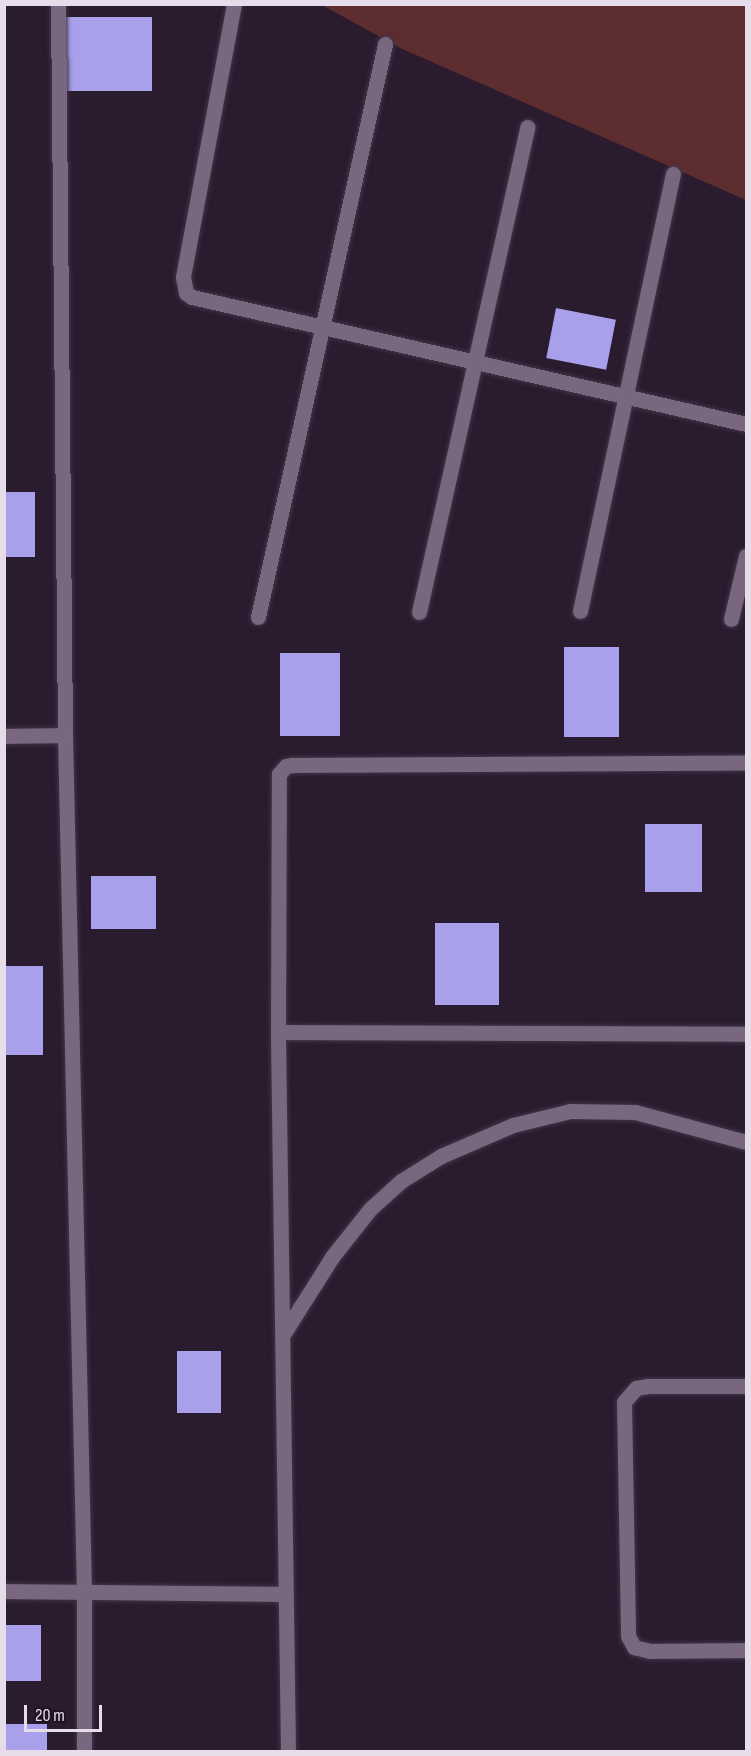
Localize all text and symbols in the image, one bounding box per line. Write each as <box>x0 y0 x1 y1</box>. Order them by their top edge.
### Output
scale bar <box>27 1693 105 1731</box>
text: 20 m <box>35 1705 65 1726</box>

